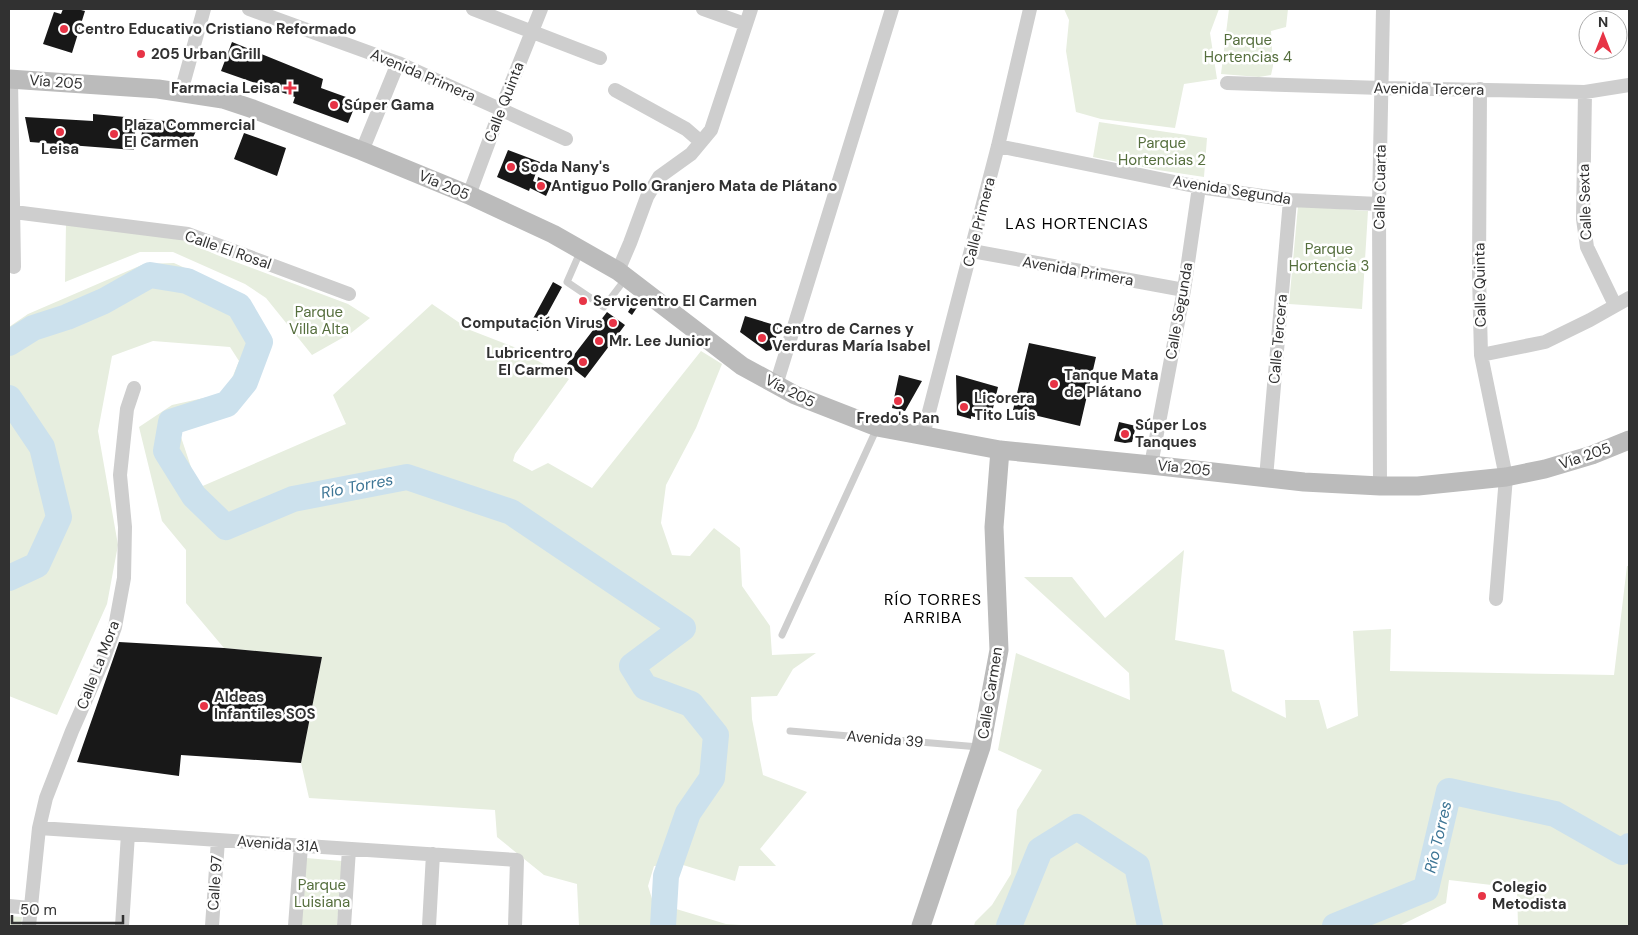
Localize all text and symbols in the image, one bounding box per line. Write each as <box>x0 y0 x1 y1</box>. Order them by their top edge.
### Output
north arrow <box>1578 10 1628 60</box>
text: N <box>1598 13 1608 31</box>
place label: Centro Educativo Cristiano Reformado <box>74 19 356 39</box>
marker: Centro Educativo Cristiano Reformado <box>58 23 70 35</box>
park label: Parque Hortencias 4 <box>1204 30 1292 67</box>
place label: 205 Urban Grill <box>151 44 261 64</box>
street label: Avenida Primera <box>367 44 479 106</box>
marker: 205 Urban Grill <box>135 48 147 60</box>
street label: Calle Quinta <box>480 59 528 145</box>
street label: Vía 205 <box>29 70 83 94</box>
place label: Farmacia Leisa <box>171 78 280 98</box>
street label: Avenida Tercera <box>1373 78 1485 100</box>
marker: Farmacia Leisa <box>284 82 296 94</box>
place label: Súper Gama <box>344 95 434 115</box>
marker: Súper Gama <box>328 99 340 111</box>
place label: Plaza Commercial El Carmen <box>124 115 255 152</box>
marker: Leisa <box>54 126 66 138</box>
marker: Plaza Commercial El Carmen <box>108 128 120 140</box>
park label: Parque Hortencias 2 <box>1118 133 1206 170</box>
place label: Leisa <box>41 139 79 159</box>
street label: Calle Cuarta <box>1369 144 1391 230</box>
place label: Soda Nany's <box>521 157 610 177</box>
marker: Soda Nany's <box>505 161 517 173</box>
street label: Calle Sexta <box>1574 163 1596 241</box>
street label: Vía 205 <box>415 165 473 205</box>
street label: Avenida Segunda <box>1172 171 1292 209</box>
street label: Calle Primera <box>958 175 1000 269</box>
place label: Antiguo Pollo Granjero Mata de Plátano <box>551 176 838 196</box>
marker: Antiguo Pollo Granjero Mata de Plátano <box>535 180 547 192</box>
district label: LAS HORTENCIAS <box>1005 213 1149 234</box>
street label: Calle El Rosal <box>182 226 274 274</box>
park label: Parque Hortencia 3 <box>1289 239 1369 276</box>
street label: Calle Quinta <box>1469 243 1491 327</box>
street label: Avenida Primera <box>1021 251 1135 291</box>
street label: Calle Segunda <box>1161 261 1197 361</box>
place label: Servicentro El Carmen <box>593 291 757 311</box>
street label: Calle Tercera <box>1264 293 1292 385</box>
marker: Servicentro El Carmen <box>577 295 589 307</box>
park label: Parque Villa Alta <box>289 302 349 339</box>
place label: Computación Virus <box>461 313 603 333</box>
marker: Computación Virus <box>607 317 619 329</box>
place label: Centro de Carnes y Verduras María Isabel <box>772 319 930 356</box>
place label: Mr. Lee Junior <box>609 331 711 351</box>
marker: Centro de Carnes y Verduras María Isabel <box>756 332 768 344</box>
marker: Mr. Lee Junior <box>593 335 605 347</box>
place label: Lubricentro El Carmen <box>486 343 573 380</box>
marker: Lubricentro El Carmen <box>577 356 589 368</box>
place label: Tanque Mata de Plátano <box>1064 365 1159 402</box>
street label: Vía 205 <box>762 370 818 412</box>
marker: Tanque Mata de Plátano <box>1048 378 1060 390</box>
place label: Licorera Tito Luis <box>974 388 1036 425</box>
marker: Fredo's Pan <box>892 395 904 407</box>
marker: Licorera Tito Luis <box>958 401 970 413</box>
place label: Fredo's Pan <box>857 408 939 428</box>
place label: Súper Los Tanques <box>1135 415 1207 452</box>
marker: Súper Los Tanques <box>1119 428 1131 440</box>
street label: Vía 205 <box>1556 438 1614 474</box>
street label: Vía 205 <box>1156 455 1212 481</box>
water label: Río Torres <box>319 469 395 503</box>
district label: RÍO TORRES ARRIBA <box>884 589 982 628</box>
street label: Calle La Mora <box>72 618 124 712</box>
street label: Calle Carmen <box>973 645 1007 741</box>
place label: Aldeas Infantiles SOS <box>214 687 316 724</box>
marker: Aldeas Infantiles SOS <box>198 700 210 712</box>
street label: Avenida 39 <box>846 726 924 752</box>
water label: Río Torres <box>1420 799 1456 875</box>
street label: Avenida 31A <box>236 831 320 857</box>
street label: Calle 97 <box>203 855 227 911</box>
park label: Parque Luisiana <box>294 875 350 912</box>
place label: Colegio Metodista <box>1492 877 1567 914</box>
marker: Colegio Metodista <box>1476 890 1488 902</box>
scale bar <box>12 892 124 924</box>
text: 50 m <box>20 900 57 920</box>

